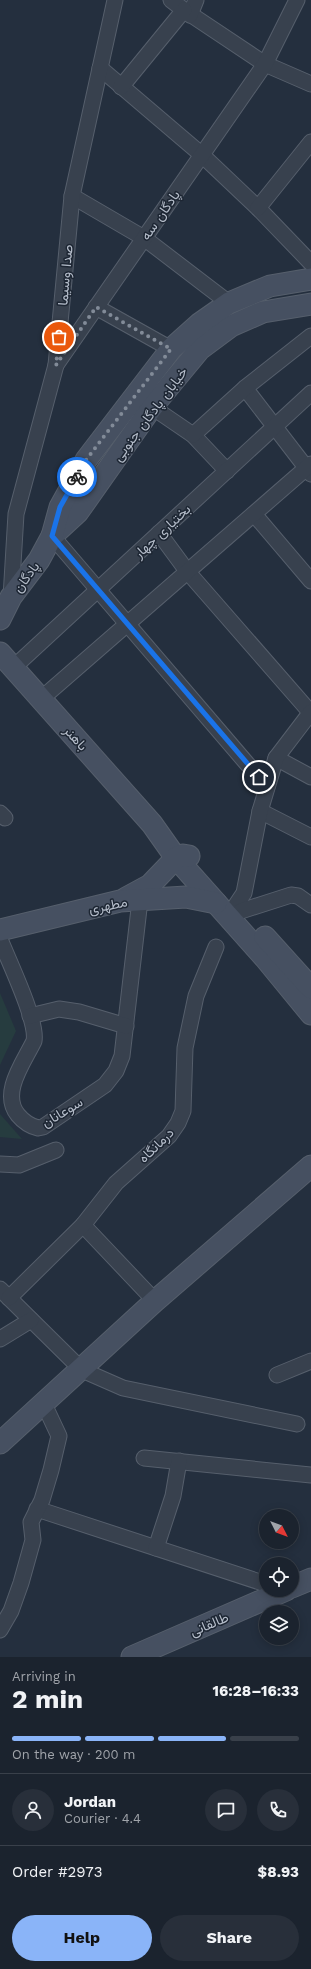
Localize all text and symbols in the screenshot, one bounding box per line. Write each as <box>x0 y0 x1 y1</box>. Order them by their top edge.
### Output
street label: پادگان سه <box>137 187 185 244</box>
street label: صدا وسیما <box>54 244 77 306</box>
pin <box>42 320 76 354</box>
icon: bag <box>48 326 70 348</box>
street label: خیابان پادگان جنوبی <box>109 364 192 465</box>
courier <box>57 457 97 497</box>
icon: bike <box>66 466 88 488</box>
street label: بختیاری چهار <box>130 501 195 563</box>
street label: پادگان <box>10 559 44 597</box>
street label: باهنر <box>59 722 91 754</box>
pin <box>242 760 276 794</box>
icon: home <box>248 766 270 788</box>
street label: مطهری <box>87 893 129 918</box>
street label: سوعانان <box>38 1093 86 1131</box>
street label: درمانگاه <box>135 1124 178 1166</box>
north arrow <box>259 1509 299 1549</box>
map controls <box>259 1509 299 1645</box>
button: locate <box>259 1557 299 1597</box>
button: layers <box>259 1605 299 1645</box>
street label: طالقانی <box>187 1609 231 1640</box>
text: Arriving in <box>12 1669 76 1684</box>
text: 16:28–16:33 <box>213 1682 299 1700</box>
text: 2 min <box>12 1684 83 1714</box>
text: On the way · 200 m <box>12 1747 136 1762</box>
button: person <box>12 1789 54 1831</box>
button: chat <box>205 1789 247 1831</box>
button: phone <box>257 1789 299 1831</box>
text: Jordan <box>64 1793 116 1811</box>
text: Courier · 4.4 <box>64 1811 141 1826</box>
text: Order #2973 <box>12 1863 102 1881</box>
text: $8.93 <box>258 1863 299 1881</box>
button: Help <box>12 1915 152 1961</box>
button: Share <box>160 1915 299 1961</box>

